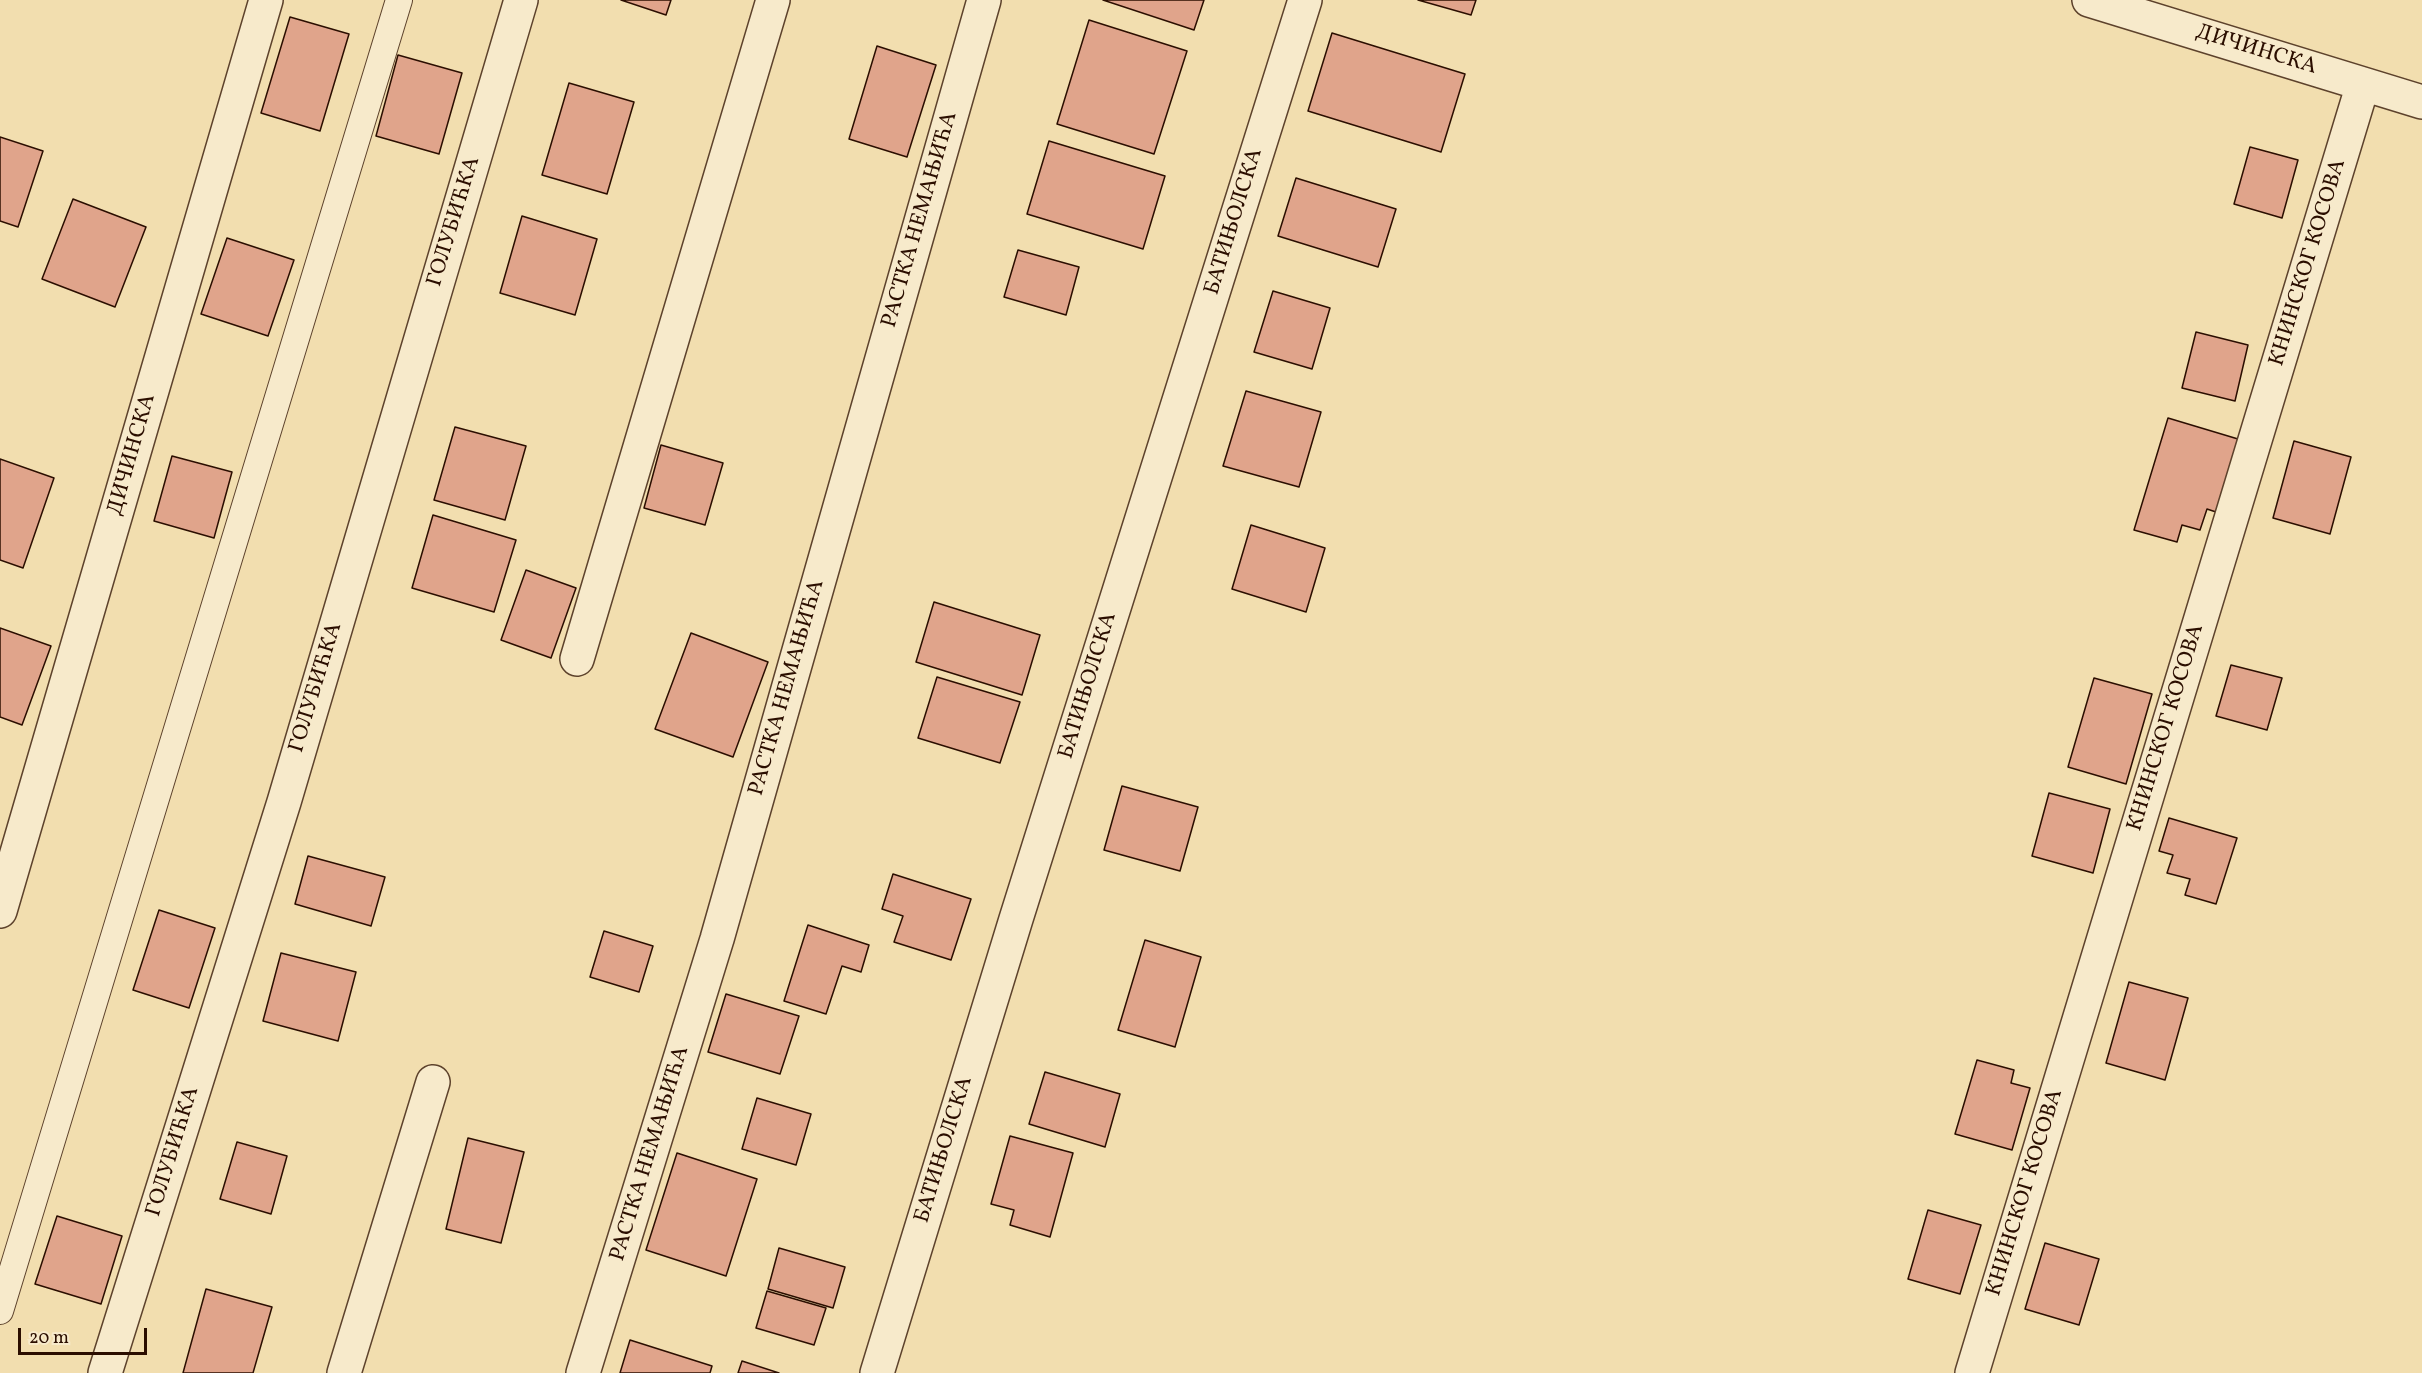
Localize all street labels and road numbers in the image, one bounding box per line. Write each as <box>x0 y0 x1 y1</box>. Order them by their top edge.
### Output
street label: ДИЧИНСКА <box>2192 20 2320 82</box>
street label: РАСТКА НЕМАЊИЋА <box>878 109 964 331</box>
street label: БАТИЊОЛСКА <box>1200 146 1270 298</box>
street label: ГОЛУБИЋКА <box>423 154 487 290</box>
street label: КНИНСКОГ КОСОВА <box>2265 156 2353 370</box>
street label: ДИЧИНСКА <box>103 391 163 519</box>
street label: РАСТКА НЕМАЊИЋА <box>745 577 831 799</box>
street label: БАТИЊОЛСКА <box>1054 610 1124 762</box>
street label: ГОЛУБИЋКА <box>285 620 349 756</box>
street label: КНИНСКОГ КОСОВА <box>2123 621 2211 835</box>
street label: РАСТКА НЕМАЊИЋА <box>606 1043 696 1265</box>
street label: БАТИЊОЛСКА <box>910 1074 980 1226</box>
street label: ГОЛУБИЋКА <box>142 1084 206 1220</box>
street label: КНИНСКОГ КОСОВА <box>1982 1086 2070 1300</box>

